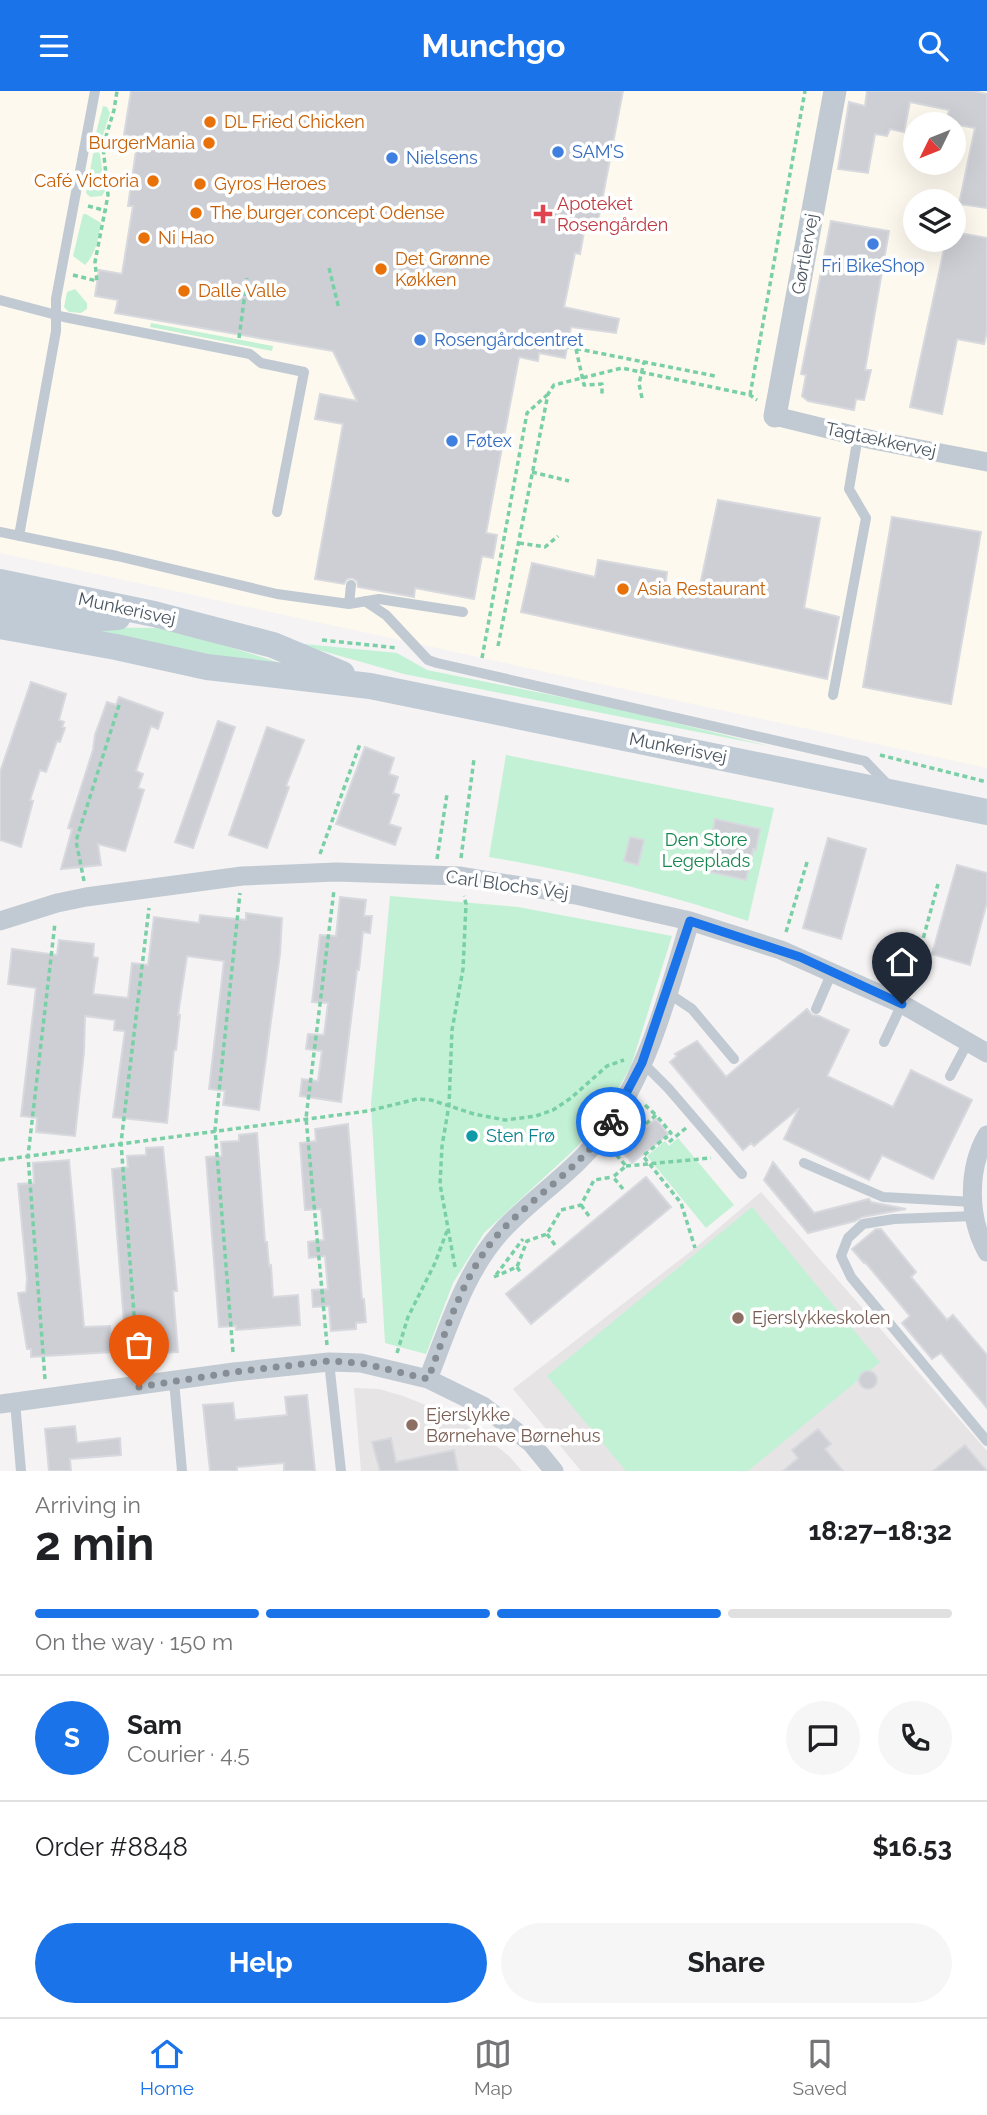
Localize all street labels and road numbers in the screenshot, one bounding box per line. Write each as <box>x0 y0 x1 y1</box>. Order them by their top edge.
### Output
street label: Gørtlervej <box>787 212 822 296</box>
street label: Tagtækkervej <box>824 418 938 461</box>
street label: Munkerisvej <box>76 588 178 629</box>
street label: Munkerisvej <box>627 728 729 767</box>
street label: Carl Blochs Vej <box>444 865 570 904</box>

